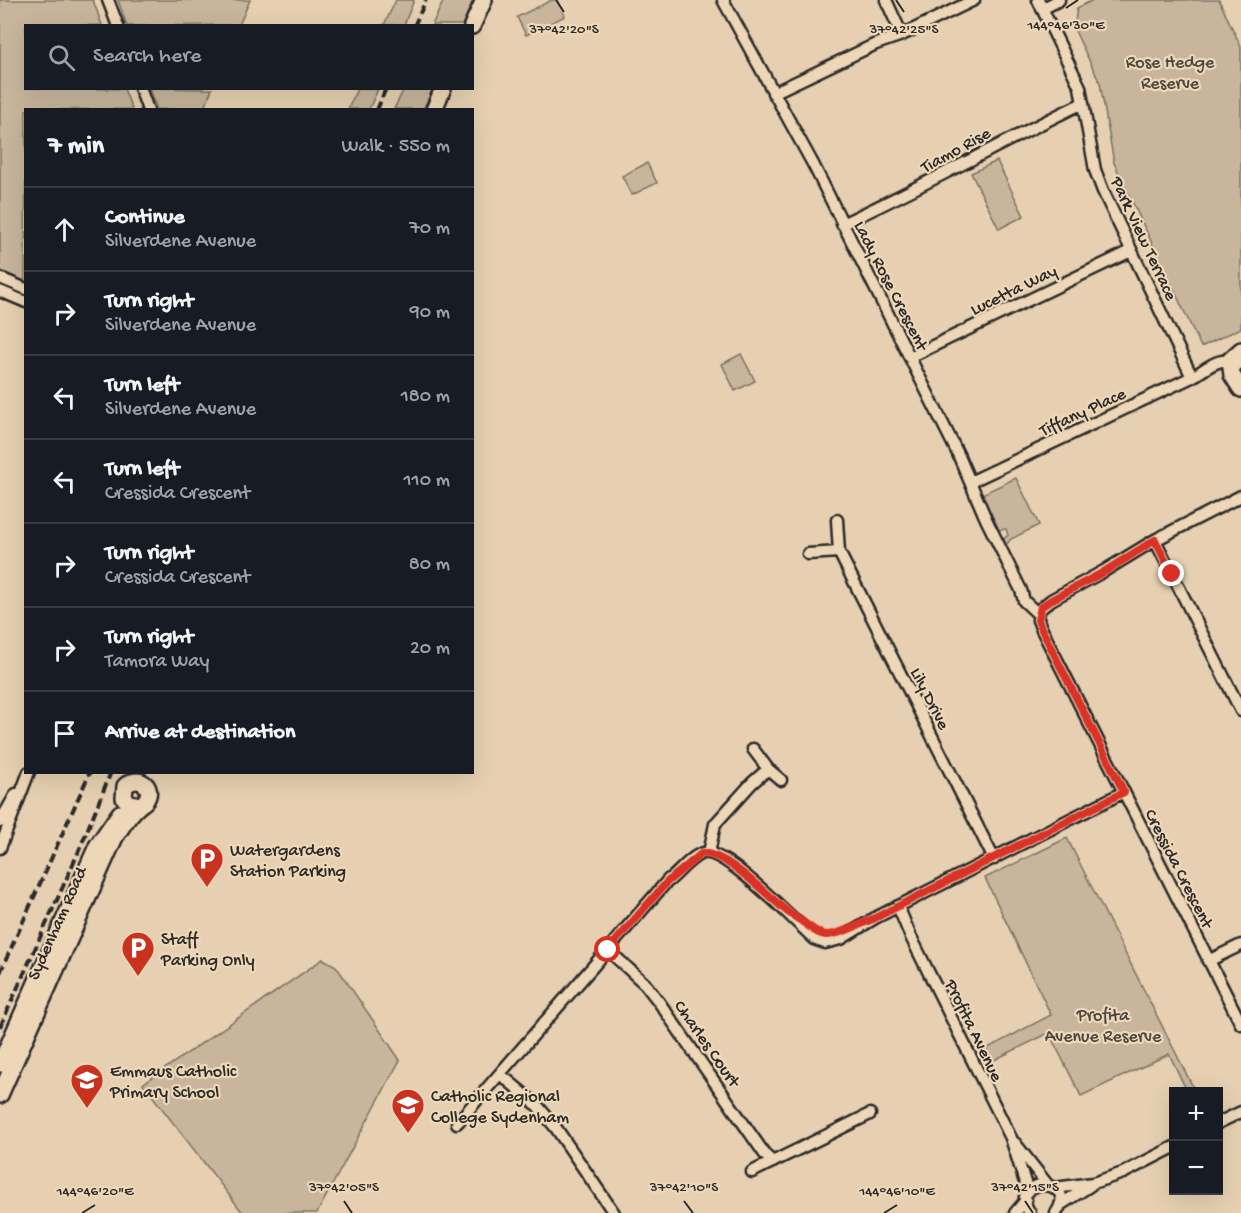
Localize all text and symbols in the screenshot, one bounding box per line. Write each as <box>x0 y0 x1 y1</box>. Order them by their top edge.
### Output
text: 144°46'30"E <box>1026 17 1105 35</box>
text: 37°42'20"S <box>528 21 599 39</box>
text: 37°42'25"S <box>868 21 939 39</box>
search box <box>24 24 474 90</box>
icon: search <box>45 41 78 74</box>
text: Search here <box>93 44 201 70</box>
park label: Rose Hedge Reserve <box>1126 53 1215 95</box>
street label: Tiamo Rise <box>917 123 995 179</box>
text: 7 min <box>48 132 104 163</box>
text: Walk · 550 m <box>341 136 450 159</box>
street label: Park View Terrace <box>1104 173 1181 305</box>
text: Continue <box>105 205 185 231</box>
icon: ahead <box>48 213 81 246</box>
text: 70 m <box>409 218 450 241</box>
street label: Lady Rose Crescent <box>848 218 932 356</box>
text: Silverdene Avenue <box>105 231 256 254</box>
street label: Lucetta Way <box>967 261 1061 321</box>
text: Turn right <box>105 289 193 315</box>
icon: right <box>48 297 81 330</box>
text: 90 m <box>410 302 450 325</box>
text: Silverdene Avenue <box>105 315 256 338</box>
text: Turn left <box>105 373 179 399</box>
icon: left <box>48 381 81 414</box>
street label: Tiffany Place <box>1036 384 1130 443</box>
text: 180 m <box>401 386 450 409</box>
text: Silverdene Avenue <box>105 399 256 422</box>
text: Turn left <box>105 457 179 483</box>
icon: left <box>48 465 81 498</box>
text: 110 m <box>404 470 450 493</box>
text: Cressida Crescent <box>105 483 250 506</box>
text: Turn right <box>105 541 193 567</box>
icon: right <box>48 549 81 582</box>
text: 80 m <box>409 554 450 577</box>
route end <box>1158 560 1184 586</box>
text: Cressida Crescent <box>105 567 250 590</box>
text: Turn right <box>105 625 193 651</box>
icon: right <box>48 633 81 666</box>
text: 20 m <box>410 638 450 661</box>
text: Tamora Way <box>105 651 209 674</box>
street label: Lily Drive <box>904 665 954 734</box>
icon: arrive <box>48 717 81 750</box>
text: Arrive at destination <box>105 720 295 746</box>
street label: Cressida Crescent <box>1139 806 1218 934</box>
parking icon: Watergardens Station Parking <box>189 841 225 888</box>
place label: Watergardens Station Parking <box>230 841 346 883</box>
street label: Sydenham Road <box>24 863 93 984</box>
parking icon: Staff Parking Only <box>120 930 156 977</box>
place label: Staff Parking Only <box>160 930 255 972</box>
route start <box>594 936 620 962</box>
street label: Profita Avenue <box>939 976 1007 1086</box>
street label: Charles Court <box>668 997 745 1093</box>
park label: Profita Avenue Reserve <box>1045 1006 1162 1048</box>
school or university icon: Emmaus Catholic Primary School <box>69 1062 105 1109</box>
place label: Emmaus Catholic Primary School <box>109 1062 237 1104</box>
school or university icon: Catholic Regional College Sydenham <box>390 1087 426 1134</box>
place label: Catholic Regional College Sydenham <box>431 1087 569 1129</box>
map controls <box>1169 1087 1223 1195</box>
button: + <box>1169 1087 1223 1141</box>
button: − <box>1169 1141 1223 1195</box>
text: 37°42'05"S <box>308 1179 379 1197</box>
text: 37°42'10"S <box>649 1179 718 1197</box>
text: 37°42'15"S <box>990 1179 1059 1197</box>
text: 144°46'20"E <box>56 1183 134 1201</box>
text: 144°46'10"E <box>858 1183 935 1201</box>

